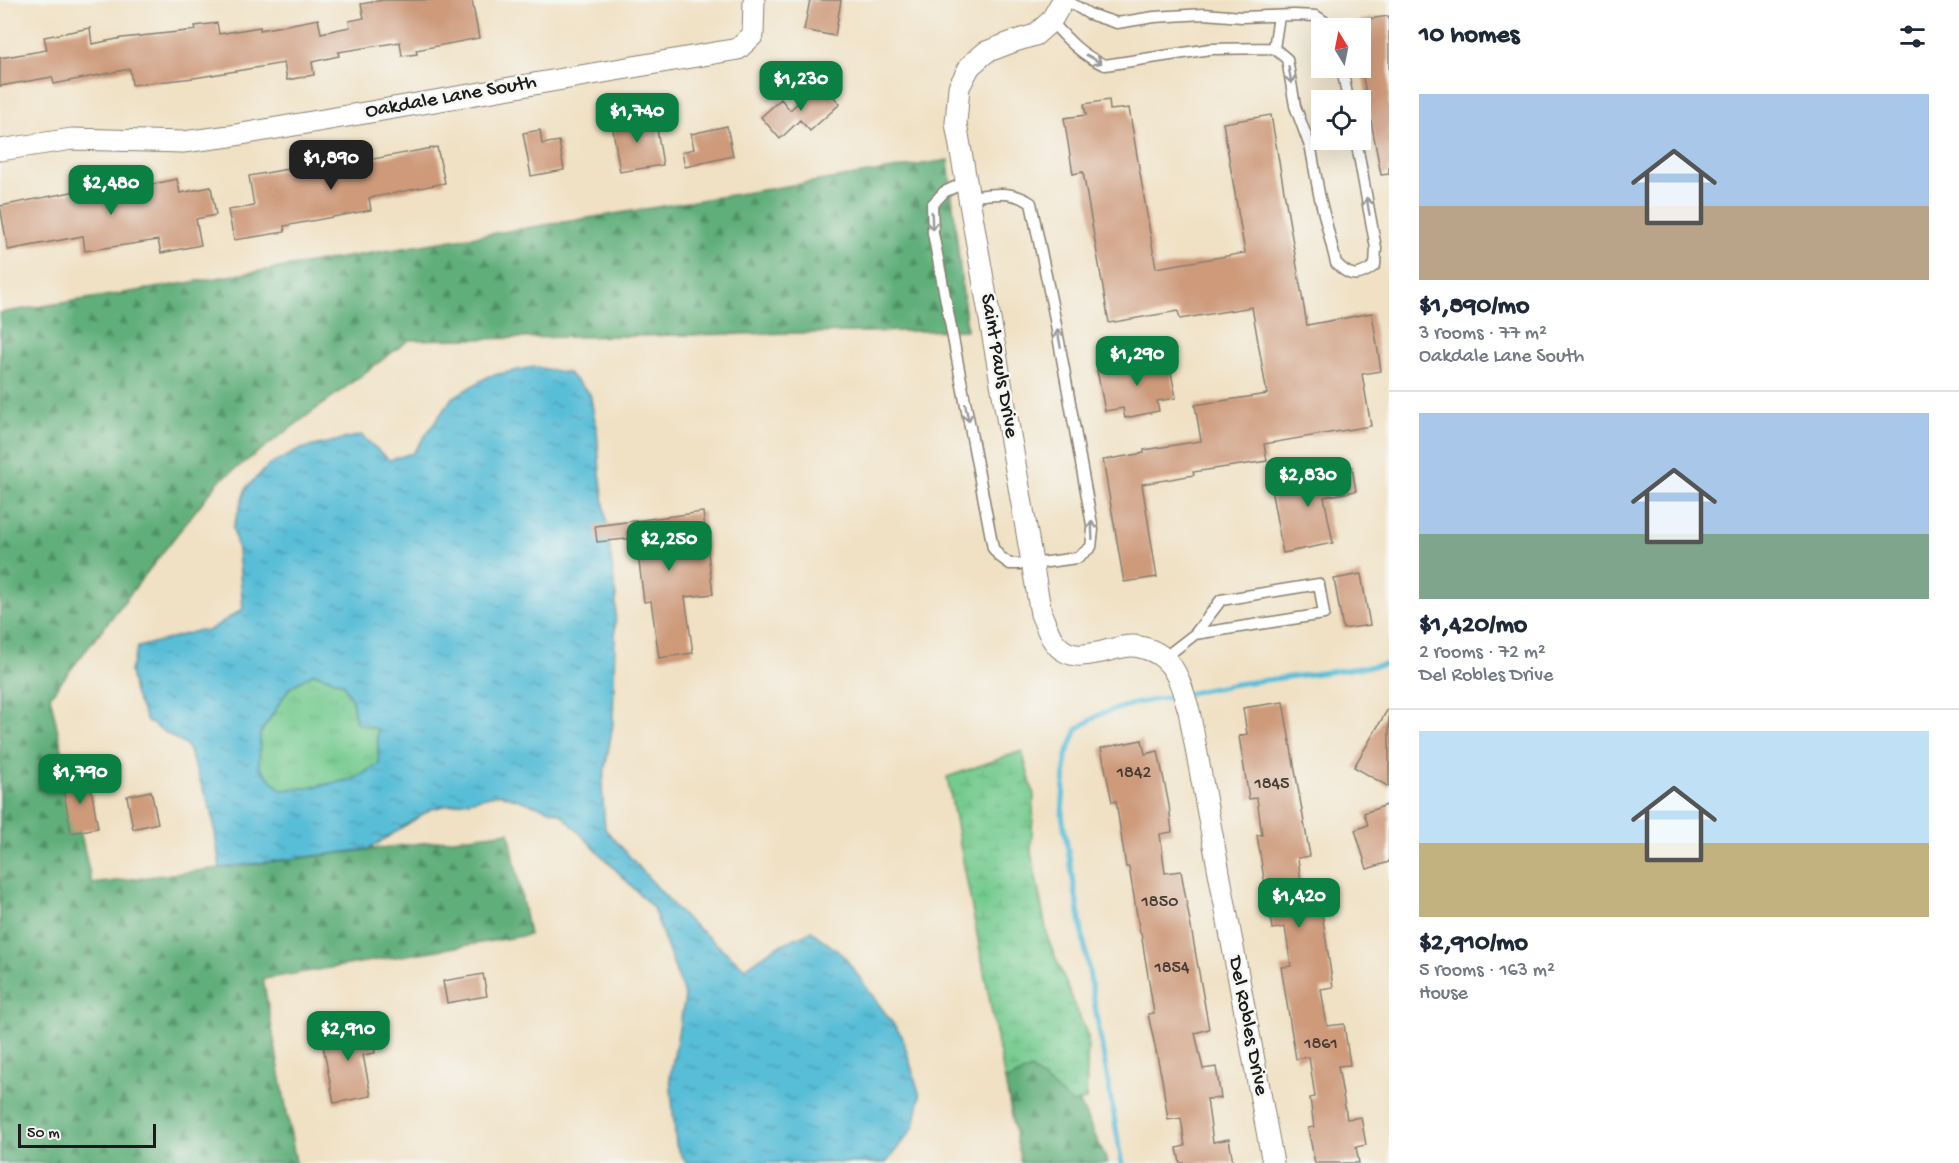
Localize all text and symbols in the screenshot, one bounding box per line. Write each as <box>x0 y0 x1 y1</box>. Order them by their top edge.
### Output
north arrow <box>1311 18 1371 78</box>
map controls <box>1311 18 1371 150</box>
icon: filters <box>1896 20 1929 53</box>
text: 10 homes <box>1419 21 1519 52</box>
one-way arrow <box>1085 54 1103 65</box>
pin: $1,230 <box>752 61 850 112</box>
one-way arrow <box>1284 65 1295 85</box>
text: $1,230 <box>774 69 828 92</box>
street label: Oakdale Lane South <box>363 71 539 125</box>
button: locate <box>1311 90 1371 150</box>
pin: $1,740 <box>588 93 686 144</box>
text: $1,740 <box>610 101 664 124</box>
icon: home <box>1620 133 1728 241</box>
pin: $1,890 <box>282 140 380 191</box>
text: $1,890 <box>303 148 359 171</box>
pin: $2,480 <box>62 165 160 216</box>
text: $2,480 <box>83 173 139 196</box>
one-way arrow <box>1362 197 1373 216</box>
one-way arrow <box>927 211 938 231</box>
street label: Saint Pauls Drive <box>973 292 1023 441</box>
text: $1,890/mo <box>1419 292 1530 323</box>
text: 3 rooms · 77 m² <box>1419 323 1547 346</box>
one-way arrow <box>1053 329 1064 349</box>
pin: $1,290 <box>1088 336 1186 387</box>
text: $1,290 <box>1110 344 1164 367</box>
text: Oakdale Lane South <box>1419 346 1584 369</box>
one-way arrow <box>962 403 973 422</box>
icon: home <box>1620 452 1728 560</box>
pin: $2,830 <box>1259 457 1357 508</box>
text: $2,830 <box>1279 465 1337 488</box>
pin: $2,250 <box>620 521 718 572</box>
one-way arrow <box>1086 521 1097 541</box>
text: $2,250 <box>641 529 697 552</box>
text: $1,420/mo <box>1419 611 1527 642</box>
text: 2 rooms · 72 m² <box>1419 642 1546 665</box>
text: Del Robles Drive <box>1419 665 1553 688</box>
pin: $1,790 <box>31 754 129 805</box>
text: $1,790 <box>52 762 108 785</box>
house number: 1842 <box>1116 763 1151 784</box>
icon: home <box>1620 770 1728 878</box>
house number: 1845 <box>1253 774 1290 795</box>
pin: $1,420 <box>1250 878 1348 929</box>
text: $1,420 <box>1272 886 1326 909</box>
house number: 1850 <box>1141 892 1178 913</box>
text: $2,910/mo <box>1419 929 1528 960</box>
street label: Del Robles Drive <box>1221 952 1273 1099</box>
house number: 1854 <box>1153 958 1190 979</box>
text: 5 rooms · 163 m² <box>1419 960 1555 983</box>
text: House <box>1419 983 1468 1006</box>
pin: $2,910 <box>299 1011 397 1062</box>
text: $2,910 <box>321 1019 375 1042</box>
house number: 1861 <box>1303 1034 1338 1055</box>
scale bar <box>18 1121 156 1148</box>
text: 50 m <box>27 1125 60 1144</box>

